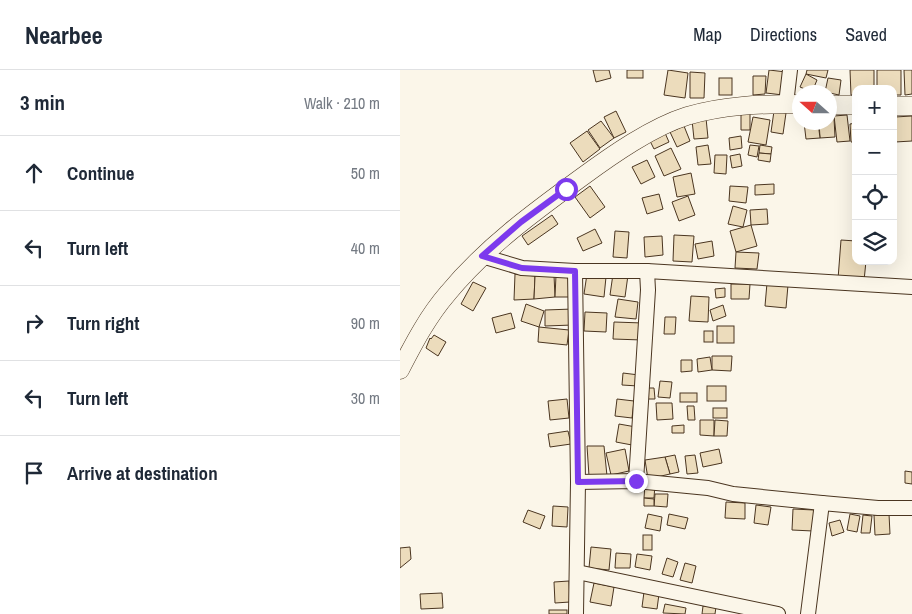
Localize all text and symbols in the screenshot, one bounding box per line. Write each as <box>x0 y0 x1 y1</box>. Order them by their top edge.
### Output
text: Nearbee <box>25 19 103 51</box>
text: Map <box>693 22 722 47</box>
text: Directions <box>750 22 817 47</box>
text: Saved <box>845 22 887 47</box>
north arrow <box>792 85 837 130</box>
map controls <box>852 85 897 265</box>
button: + <box>852 85 897 130</box>
text: 3 min <box>20 88 65 117</box>
text: Walk · 210 m <box>304 92 380 114</box>
button: − <box>852 130 897 175</box>
icon: ahead <box>20 159 48 187</box>
text: Continue <box>67 160 135 186</box>
text: 50 m <box>351 162 380 184</box>
button: locate <box>852 175 897 220</box>
route start <box>555 178 578 201</box>
button: layers <box>852 220 897 265</box>
icon: left <box>20 234 48 262</box>
text: Turn left <box>67 235 128 261</box>
text: 40 m <box>351 237 380 259</box>
icon: right <box>20 309 48 337</box>
text: Turn right <box>67 310 139 336</box>
text: 90 m <box>351 312 380 334</box>
icon: left <box>20 384 48 412</box>
text: Turn left <box>67 385 128 411</box>
text: 30 m <box>351 387 380 409</box>
icon: arrive <box>20 459 48 487</box>
text: Arrive at destination <box>67 460 218 486</box>
route end <box>625 470 648 493</box>

